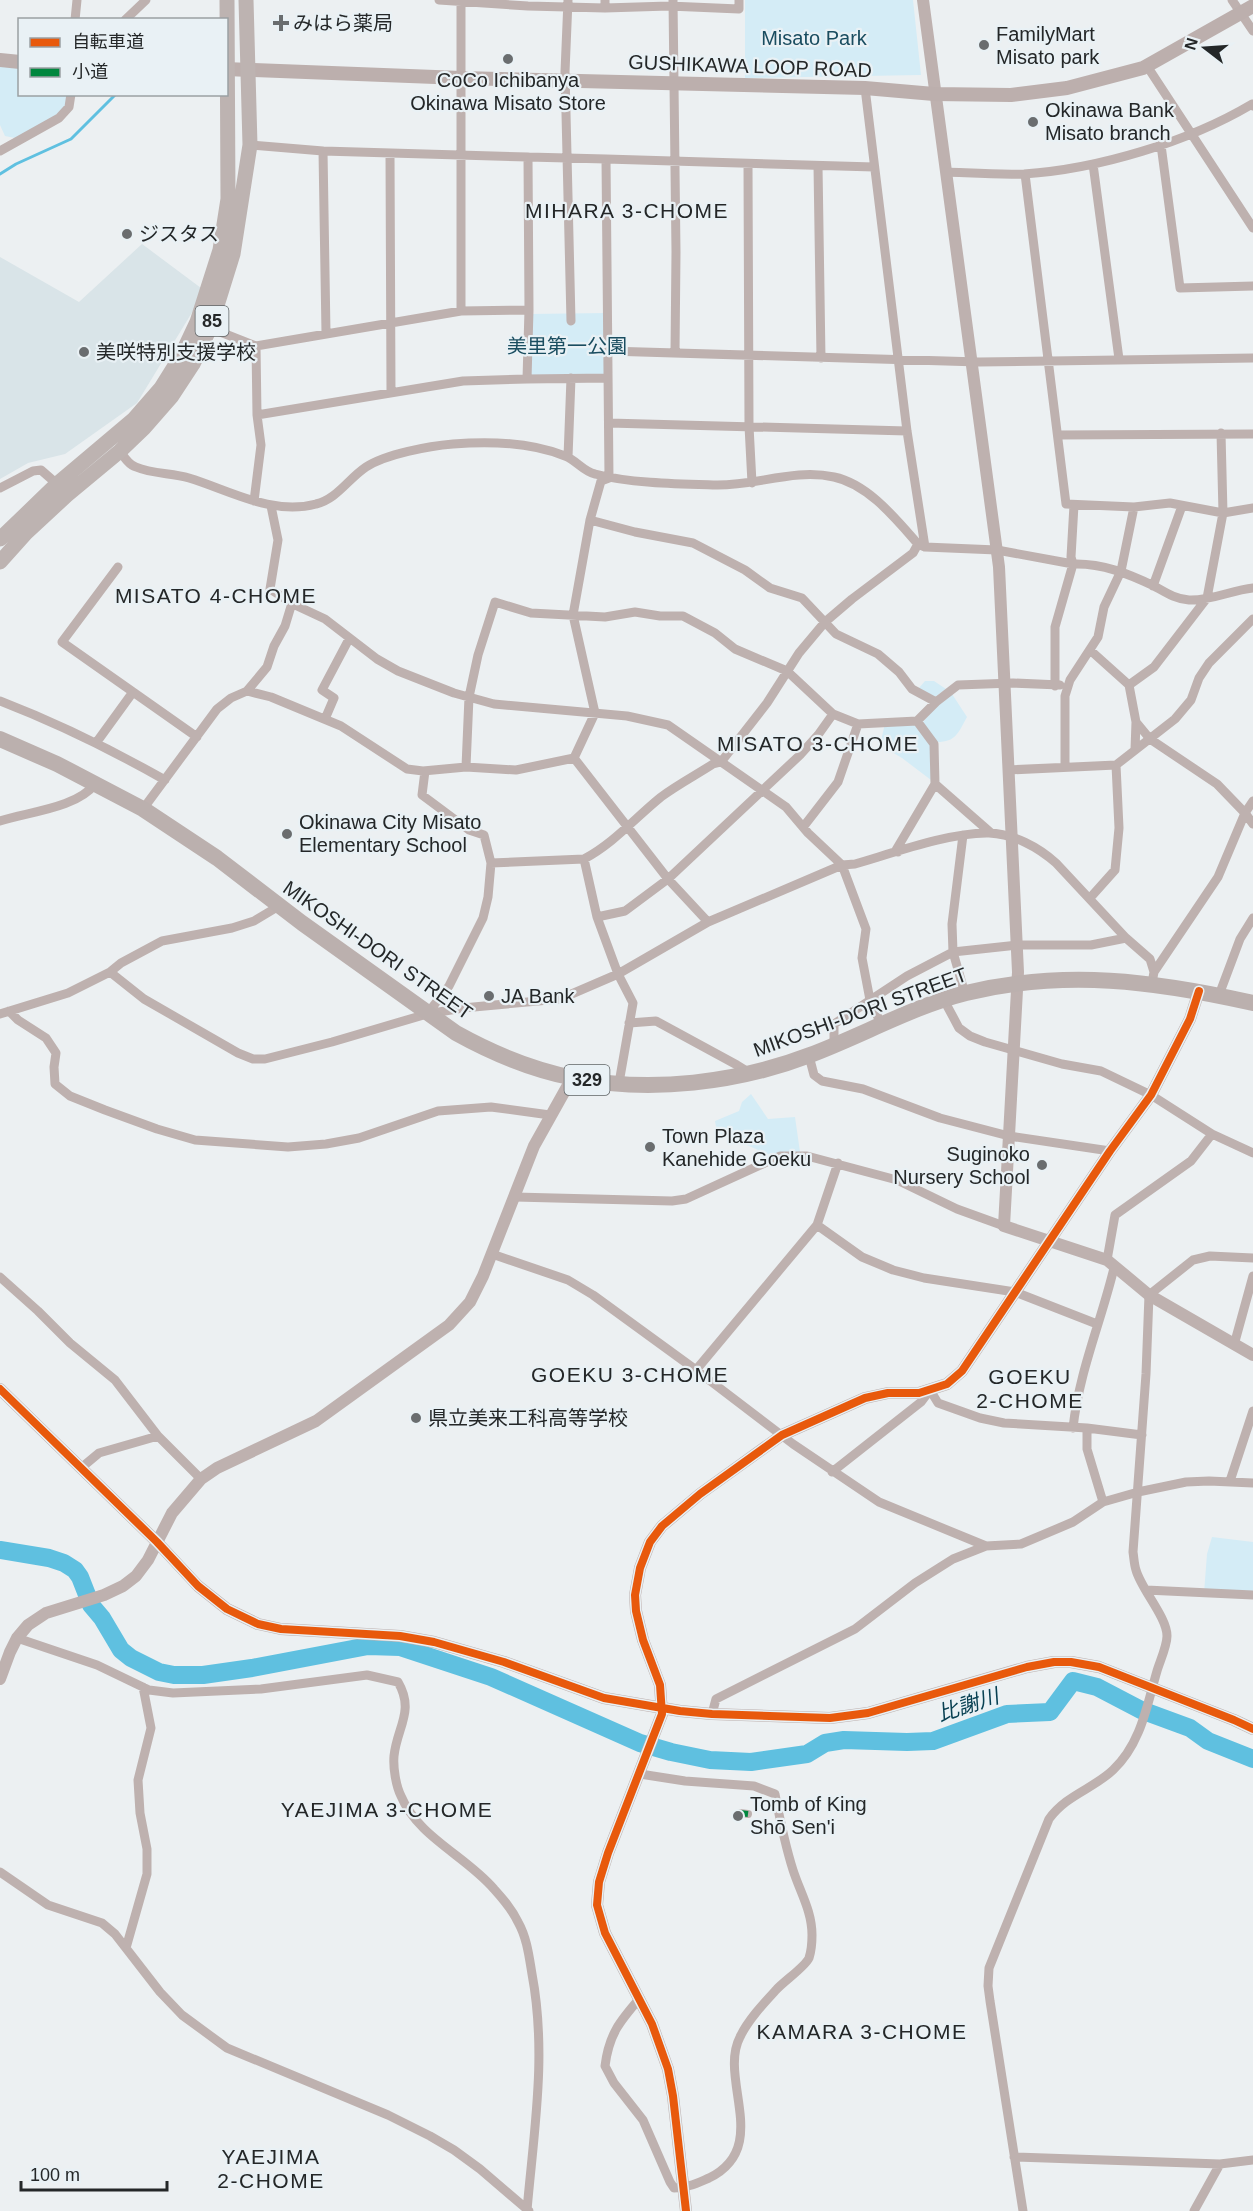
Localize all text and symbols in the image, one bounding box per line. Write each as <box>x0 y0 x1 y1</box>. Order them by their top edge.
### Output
place label: みはら薬局 <box>293 12 393 34</box>
marker: みはら薬局 <box>274 16 288 30</box>
legend <box>18 18 228 96</box>
north arrow <box>1175 18 1235 78</box>
place label: FamilyMart Misato park <box>996 23 1100 68</box>
park label: Misato Park <box>761 27 868 49</box>
text: 自転車道 <box>72 32 144 52</box>
text: N <box>1181 36 1201 52</box>
marker: FamilyMart Misato park <box>977 38 991 52</box>
street label: GUSHIKAWA LOOP ROAD <box>628 51 872 81</box>
marker: CoCo Ichibanya Okinawa Misato Store <box>501 52 515 66</box>
text: 小道 <box>72 62 108 82</box>
place label: CoCo Ichibanya Okinawa Misato Store <box>410 69 606 114</box>
place label: Okinawa Bank Misato branch <box>1045 99 1175 144</box>
marker: Okinawa Bank Misato branch <box>1026 115 1040 129</box>
district label: MIHARA 3-CHOME <box>525 199 729 222</box>
place label: ジスタス <box>139 223 219 245</box>
marker: ジスタス <box>120 227 134 241</box>
road number: 85 <box>196 306 228 336</box>
park label: 美里第一公園 <box>507 335 627 357</box>
place label: 美咲特別支援学校 <box>96 341 256 363</box>
marker: 美咲特別支援学校 <box>77 345 91 359</box>
district label: MISATO 4-CHOME <box>115 584 317 607</box>
district label: MISATO 3-CHOME <box>717 732 919 755</box>
place label: Okinawa City Misato Elementary School <box>299 811 481 856</box>
marker: Okinawa City Misato Elementary School <box>280 827 294 841</box>
street label: MIKOSHI-DORI STREET <box>279 876 477 1024</box>
street label: MIKOSHI-DORI STREET <box>750 963 970 1061</box>
place label: JA Bank <box>501 985 575 1007</box>
marker: JA Bank <box>482 989 496 1003</box>
road number: 329 <box>564 1065 610 1095</box>
place label: Town Plaza Kanehide Goeku <box>662 1125 811 1170</box>
marker: Town Plaza Kanehide Goeku <box>643 1140 657 1154</box>
place label: Suginoko Nursery School <box>893 1143 1030 1188</box>
marker: Suginoko Nursery School <box>1035 1158 1049 1172</box>
district label: GOEKU 3-CHOME <box>531 1363 729 1386</box>
district label: GOEKU 2-CHOME <box>976 1365 1084 1412</box>
place label: 県立美来工科高等学校 <box>428 1407 628 1429</box>
marker: 県立美来工科高等学校 <box>409 1411 423 1425</box>
water label: 比謝川 <box>934 1683 1003 1725</box>
place label: Tomb of King Shō Sen'i <box>750 1793 867 1838</box>
district label: YAEJIMA 3-CHOME <box>281 1798 493 1821</box>
marker: Tomb of King Shō Sen'i <box>731 1809 745 1823</box>
district label: KAMARA 3-CHOME <box>756 2020 968 2043</box>
district label: YAEJIMA 2-CHOME <box>217 2145 325 2192</box>
scale bar <box>21 2154 166 2192</box>
text: 100 m <box>30 2165 80 2185</box>

